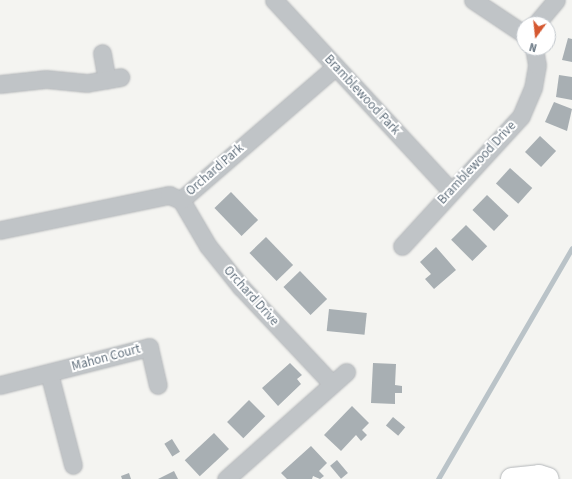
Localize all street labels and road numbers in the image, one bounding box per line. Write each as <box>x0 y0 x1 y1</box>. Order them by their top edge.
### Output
street label: Bramblewood Park <box>321 52 403 138</box>
street label: Bramblewood Drive <box>435 118 519 208</box>
street label: Orchard Park <box>183 141 247 199</box>
street label: Orchard Drive <box>220 263 282 329</box>
street label: Mahon Court <box>70 341 142 375</box>

